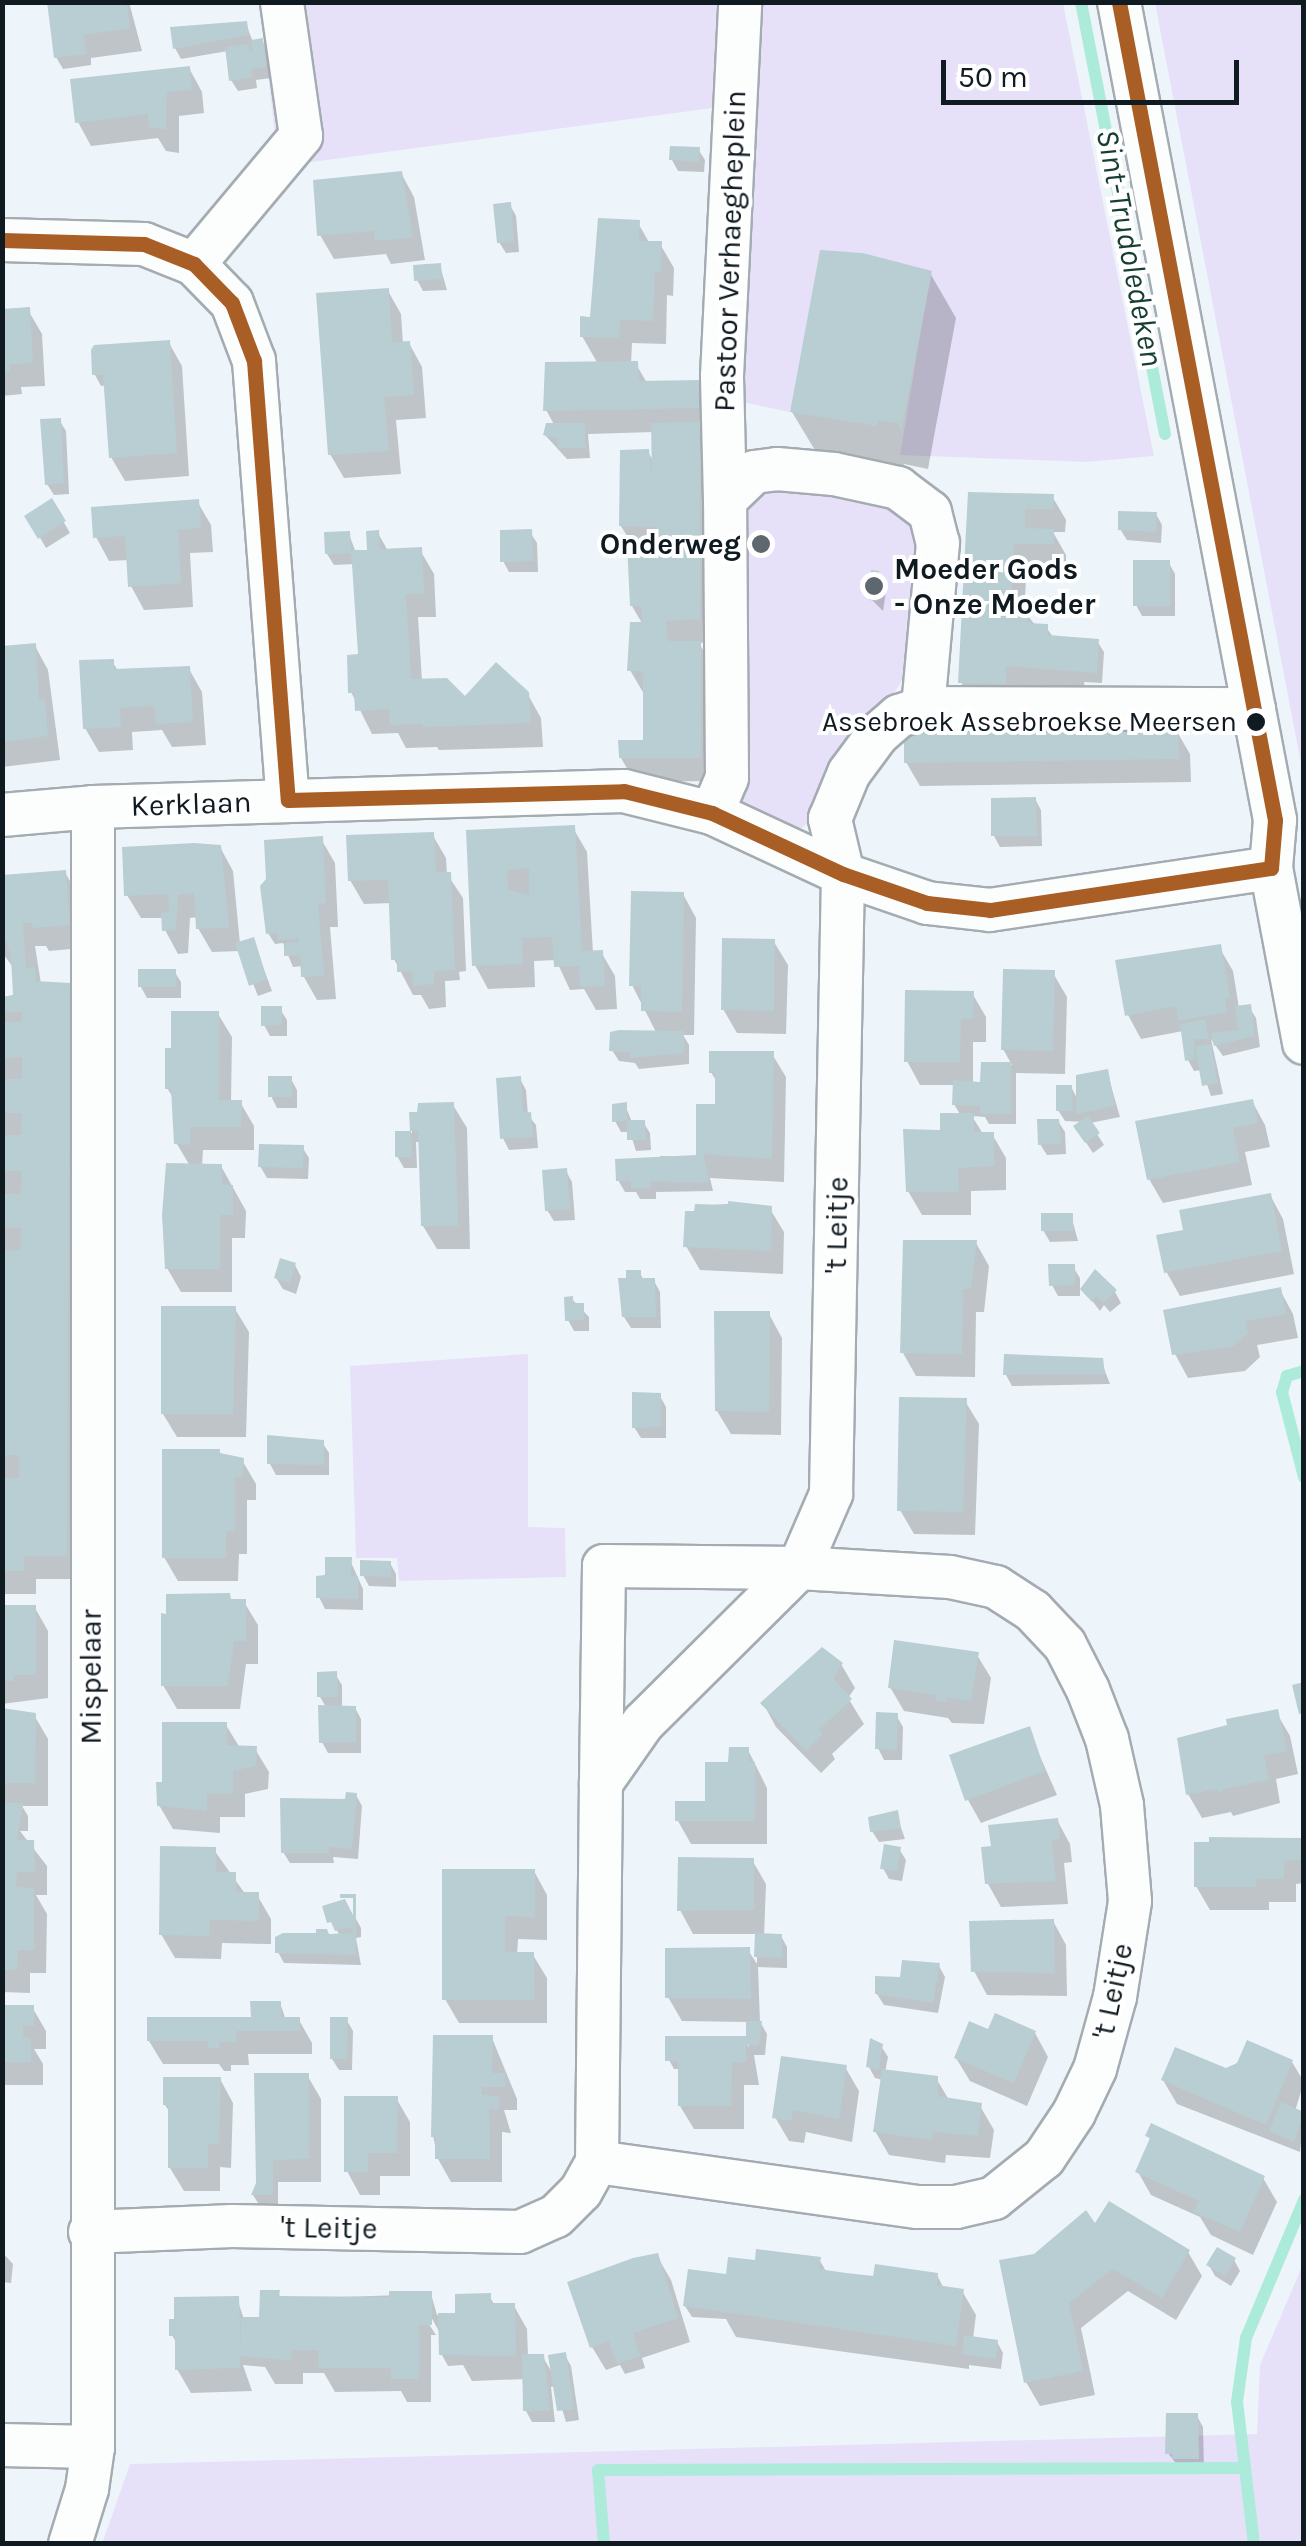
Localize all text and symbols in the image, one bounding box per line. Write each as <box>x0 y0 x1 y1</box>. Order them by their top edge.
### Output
scale bar <box>946 40 1244 102</box>
text: 50 m <box>958 59 1028 95</box>
street label: Pastoor Verhaegheplein <box>706 89 754 413</box>
water label: Sint-Trudoledeken <box>1087 126 1171 370</box>
place label: Onderweg <box>600 526 741 562</box>
marker: Onderweg <box>750 533 772 555</box>
place label: Moeder Gods - Onze Moeder <box>894 551 1096 622</box>
marker: Moeder Gods - Onze Moeder <box>863 575 885 597</box>
place label: Assebroek Assebroekse Meersen <box>822 705 1237 739</box>
marker: Assebroek Assebroekse Meersen <box>1246 712 1266 732</box>
street label: Kerklaan <box>130 784 252 824</box>
street label: 't Leitje <box>818 1176 856 1274</box>
street label: Mispelaar <box>73 1609 109 1745</box>
street label: 't Leitje <box>1085 1940 1141 2042</box>
street label: 't Leitje <box>280 2209 378 2247</box>

